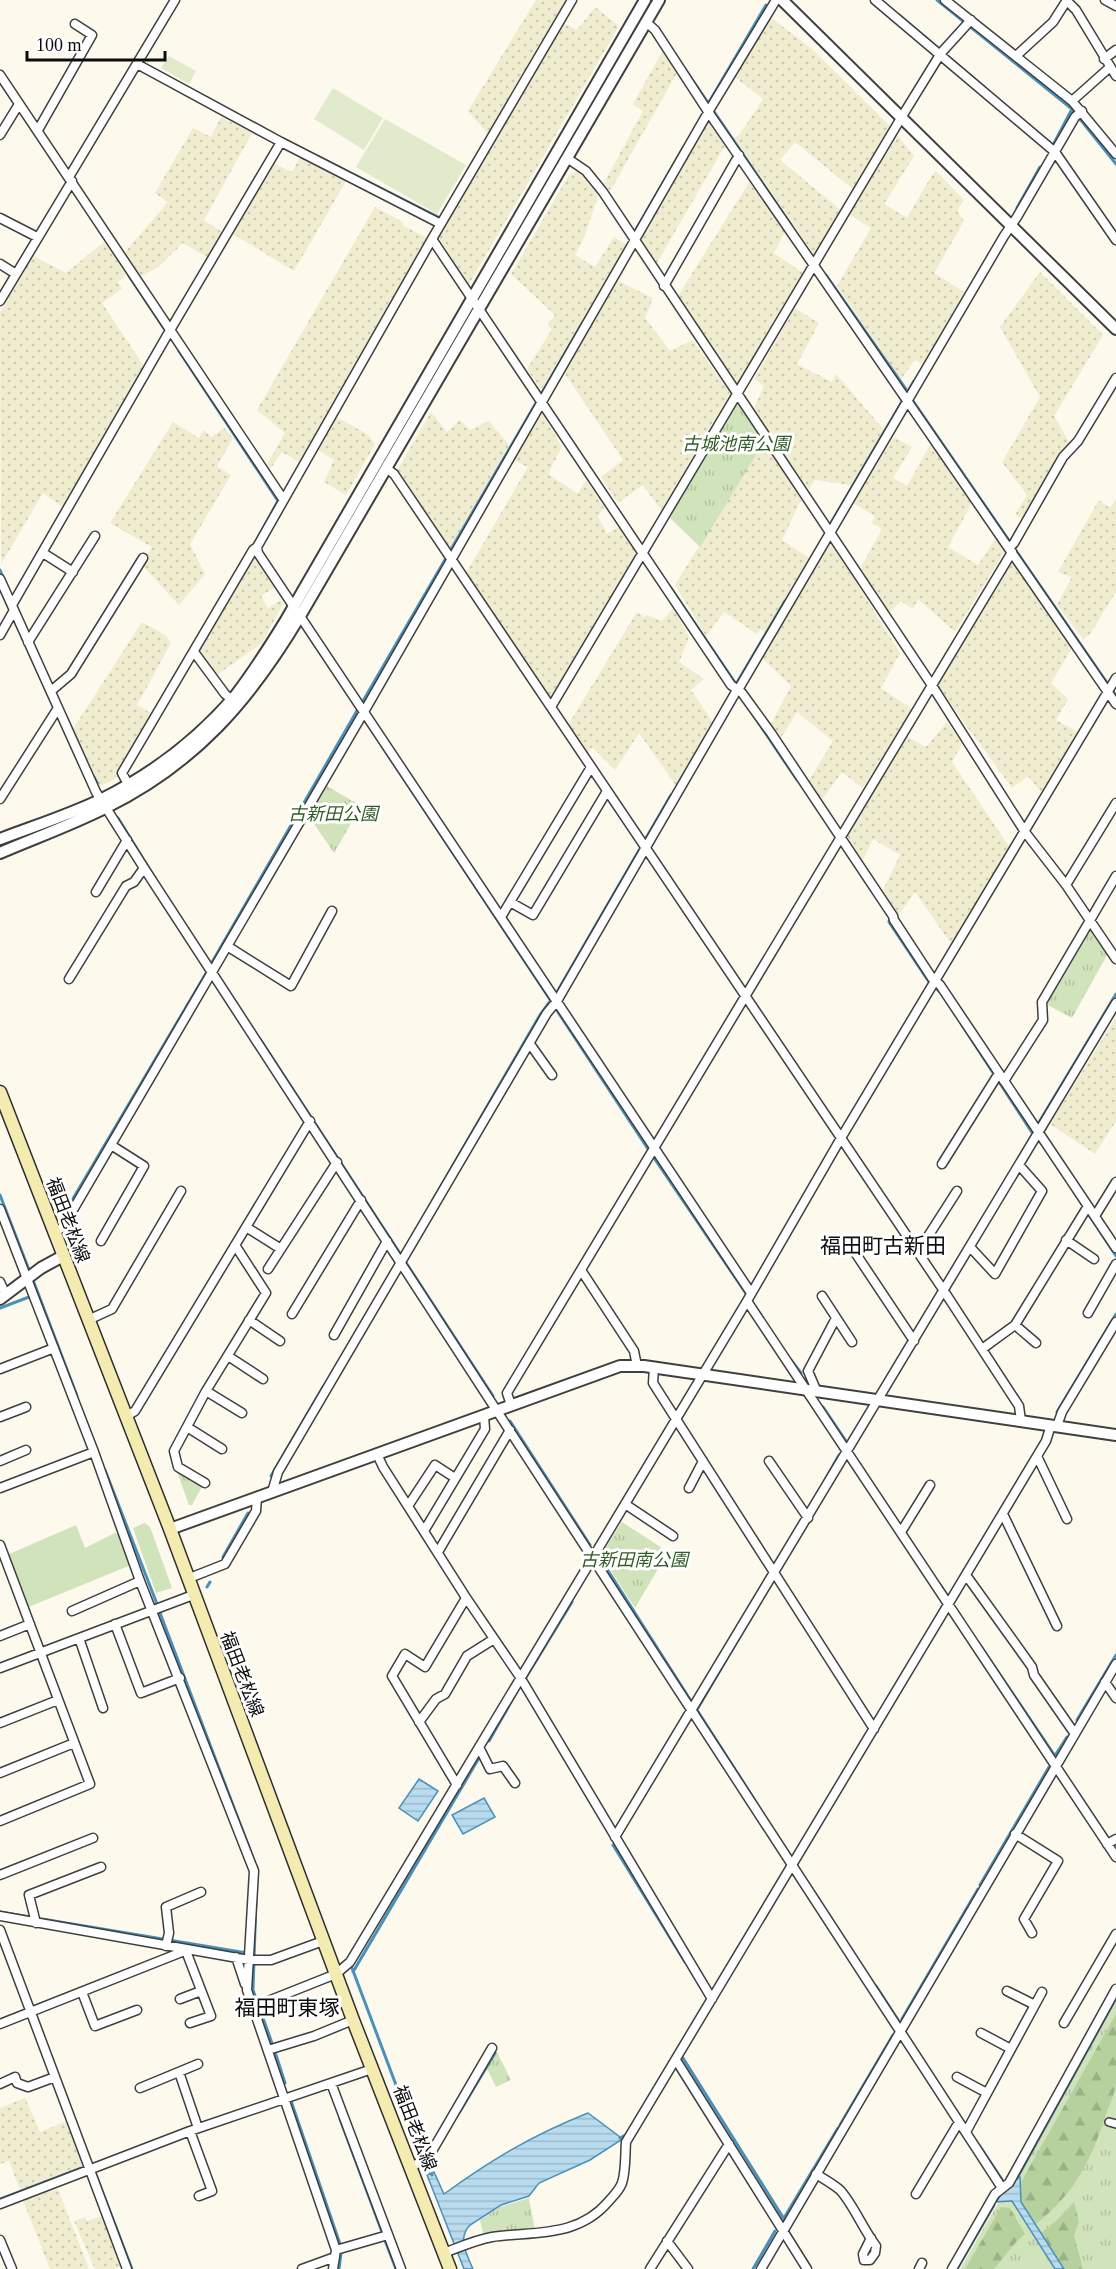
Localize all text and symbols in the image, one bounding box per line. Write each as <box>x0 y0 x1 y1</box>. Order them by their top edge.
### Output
scale bar <box>27 24 165 62</box>
text: 100 m <box>36 35 82 55</box>
park label: 古城池南公園 <box>682 434 793 454</box>
park label: 古新田公園 <box>288 804 381 824</box>
street label: 福田老松線 <box>43 1174 93 1266</box>
district label: 福田町古新田 <box>820 1234 946 1258</box>
park label: 古新田南公園 <box>580 1550 691 1570</box>
street label: 福田老松線 <box>217 1628 267 1720</box>
district label: 福田町東塚 <box>235 1996 340 2020</box>
street label: 福田老松線 <box>390 2082 440 2174</box>

